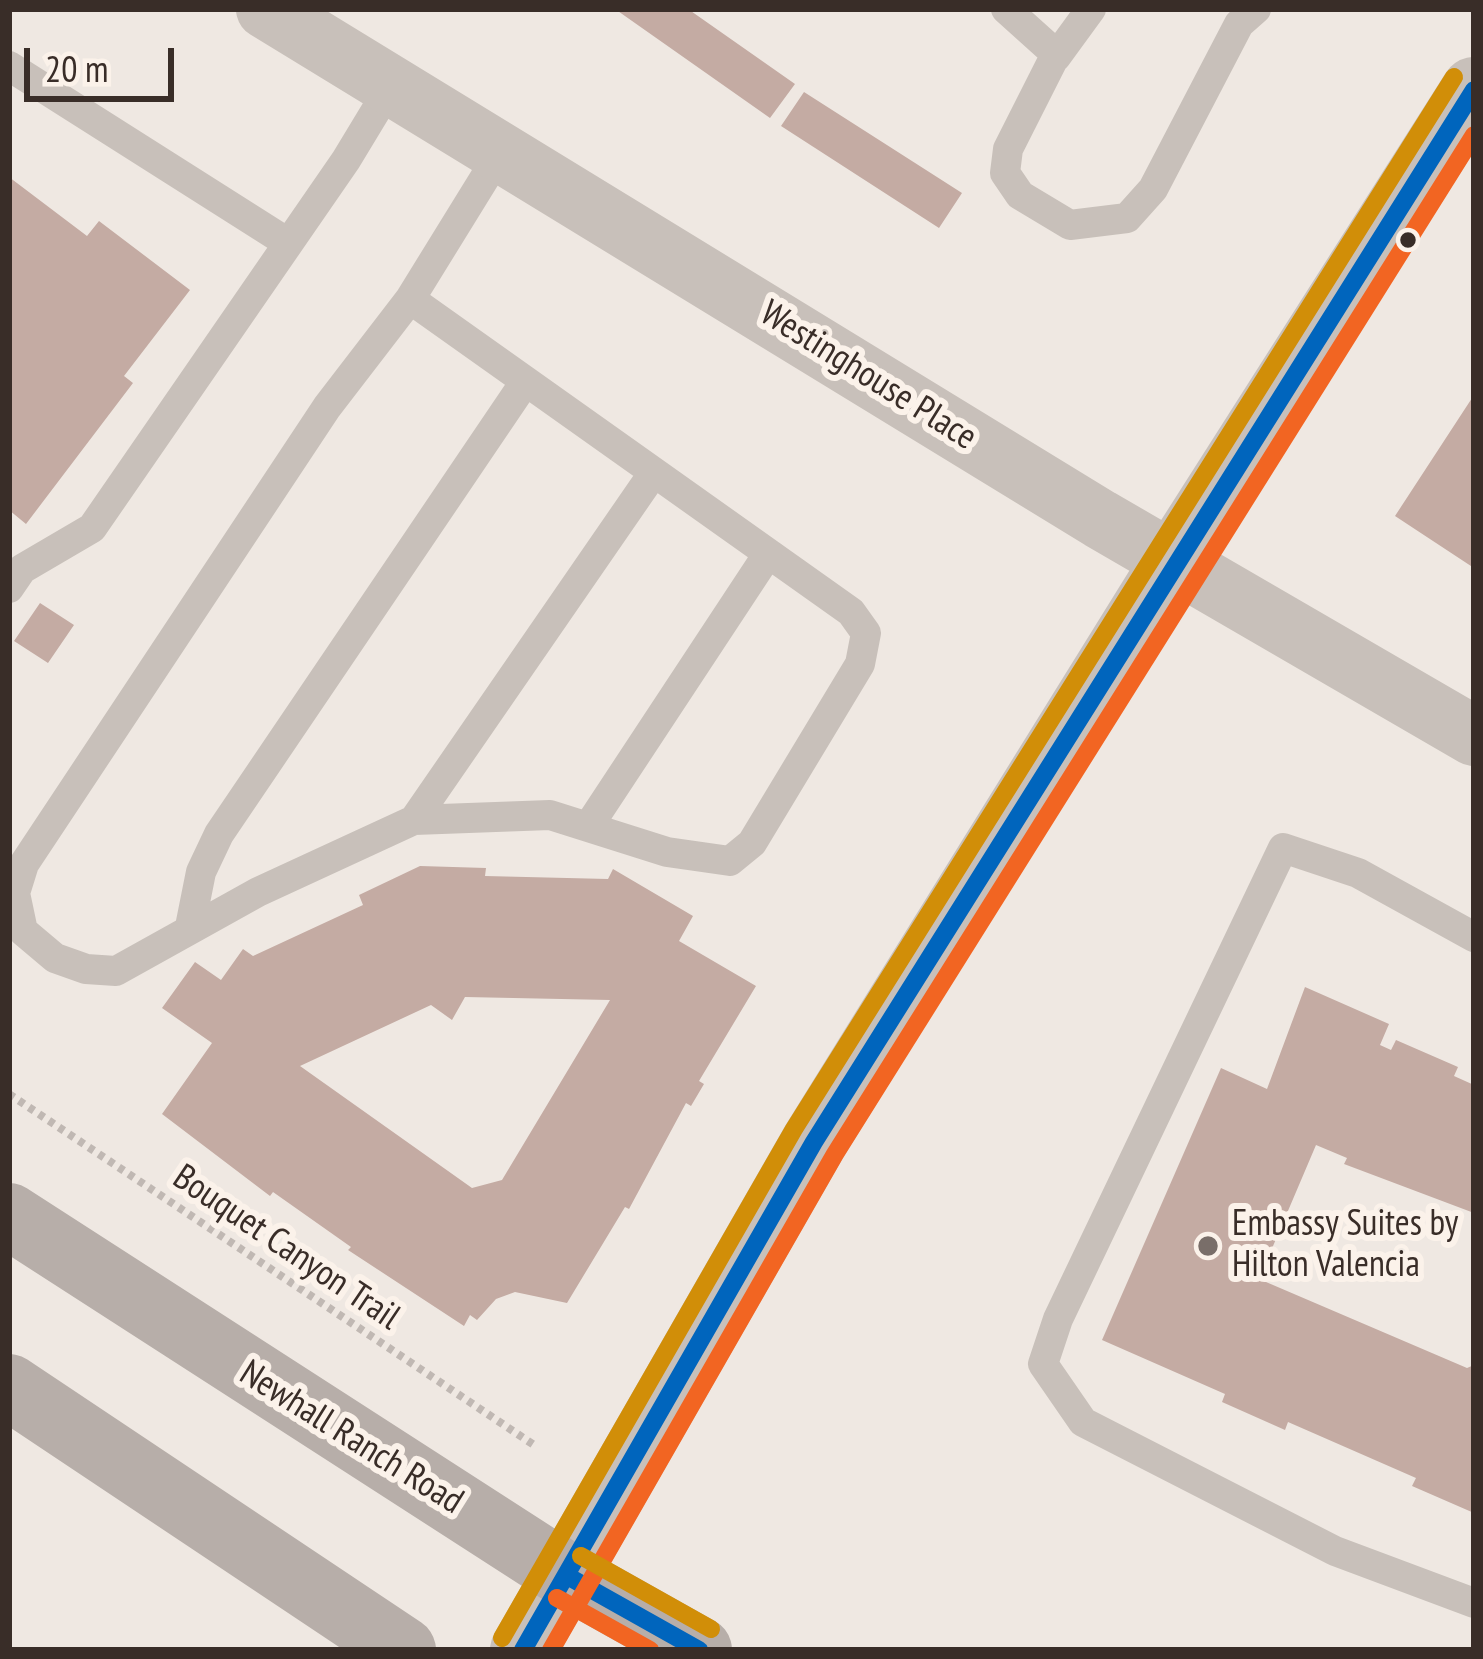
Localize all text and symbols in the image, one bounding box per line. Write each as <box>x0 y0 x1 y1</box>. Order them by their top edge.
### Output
scale bar <box>30 24 180 98</box>
text: 20 m <box>45 45 108 92</box>
unlabelled marker <box>1397 229 1419 251</box>
street label: Westinghouse Place <box>752 292 984 460</box>
street label: Bouquet Canyon Trail <box>165 1156 407 1340</box>
place label: Embassy Suites by Hilton Valencia <box>1232 1203 1458 1288</box>
marker: Embassy Suites by Hilton Valencia <box>1195 1233 1221 1259</box>
street label: Newhall Ranch Road <box>231 1352 471 1524</box>

